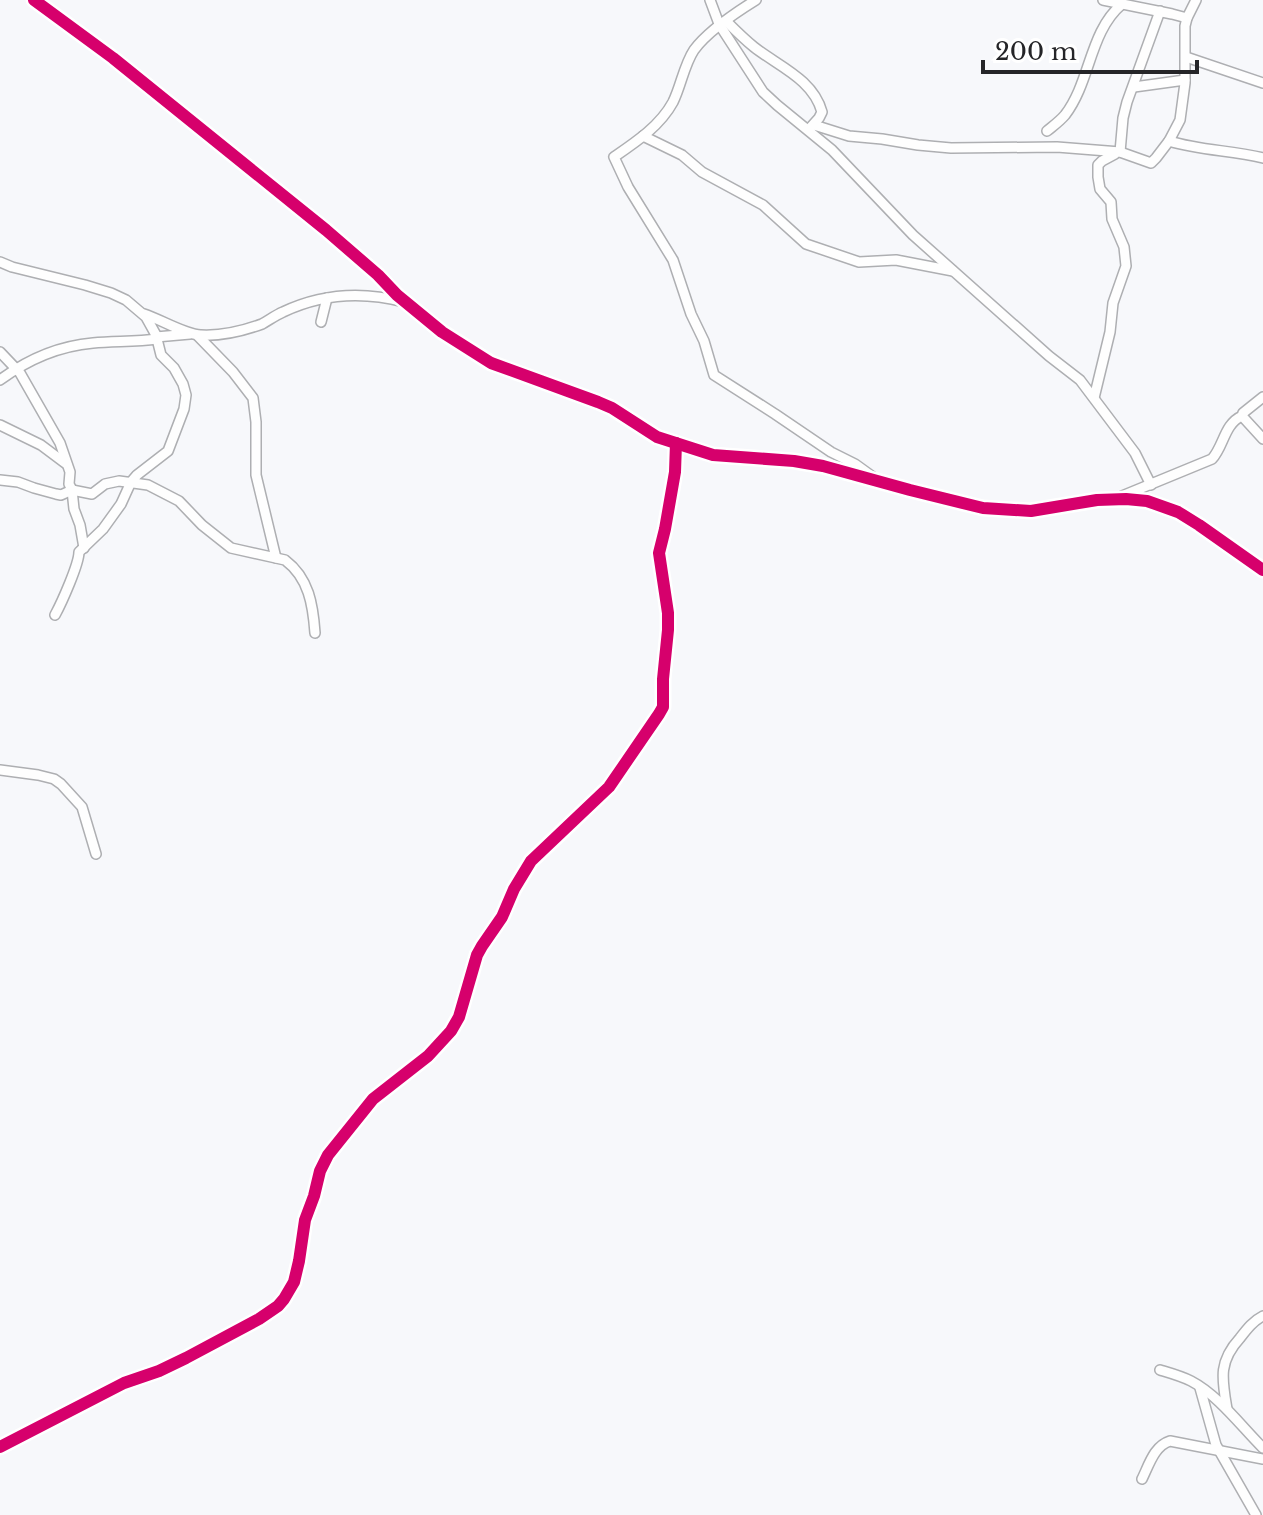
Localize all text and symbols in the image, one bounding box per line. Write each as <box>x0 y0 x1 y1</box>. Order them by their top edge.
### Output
scale bar <box>983 24 1197 74</box>
text: 200 m <box>995 37 1077 66</box>

